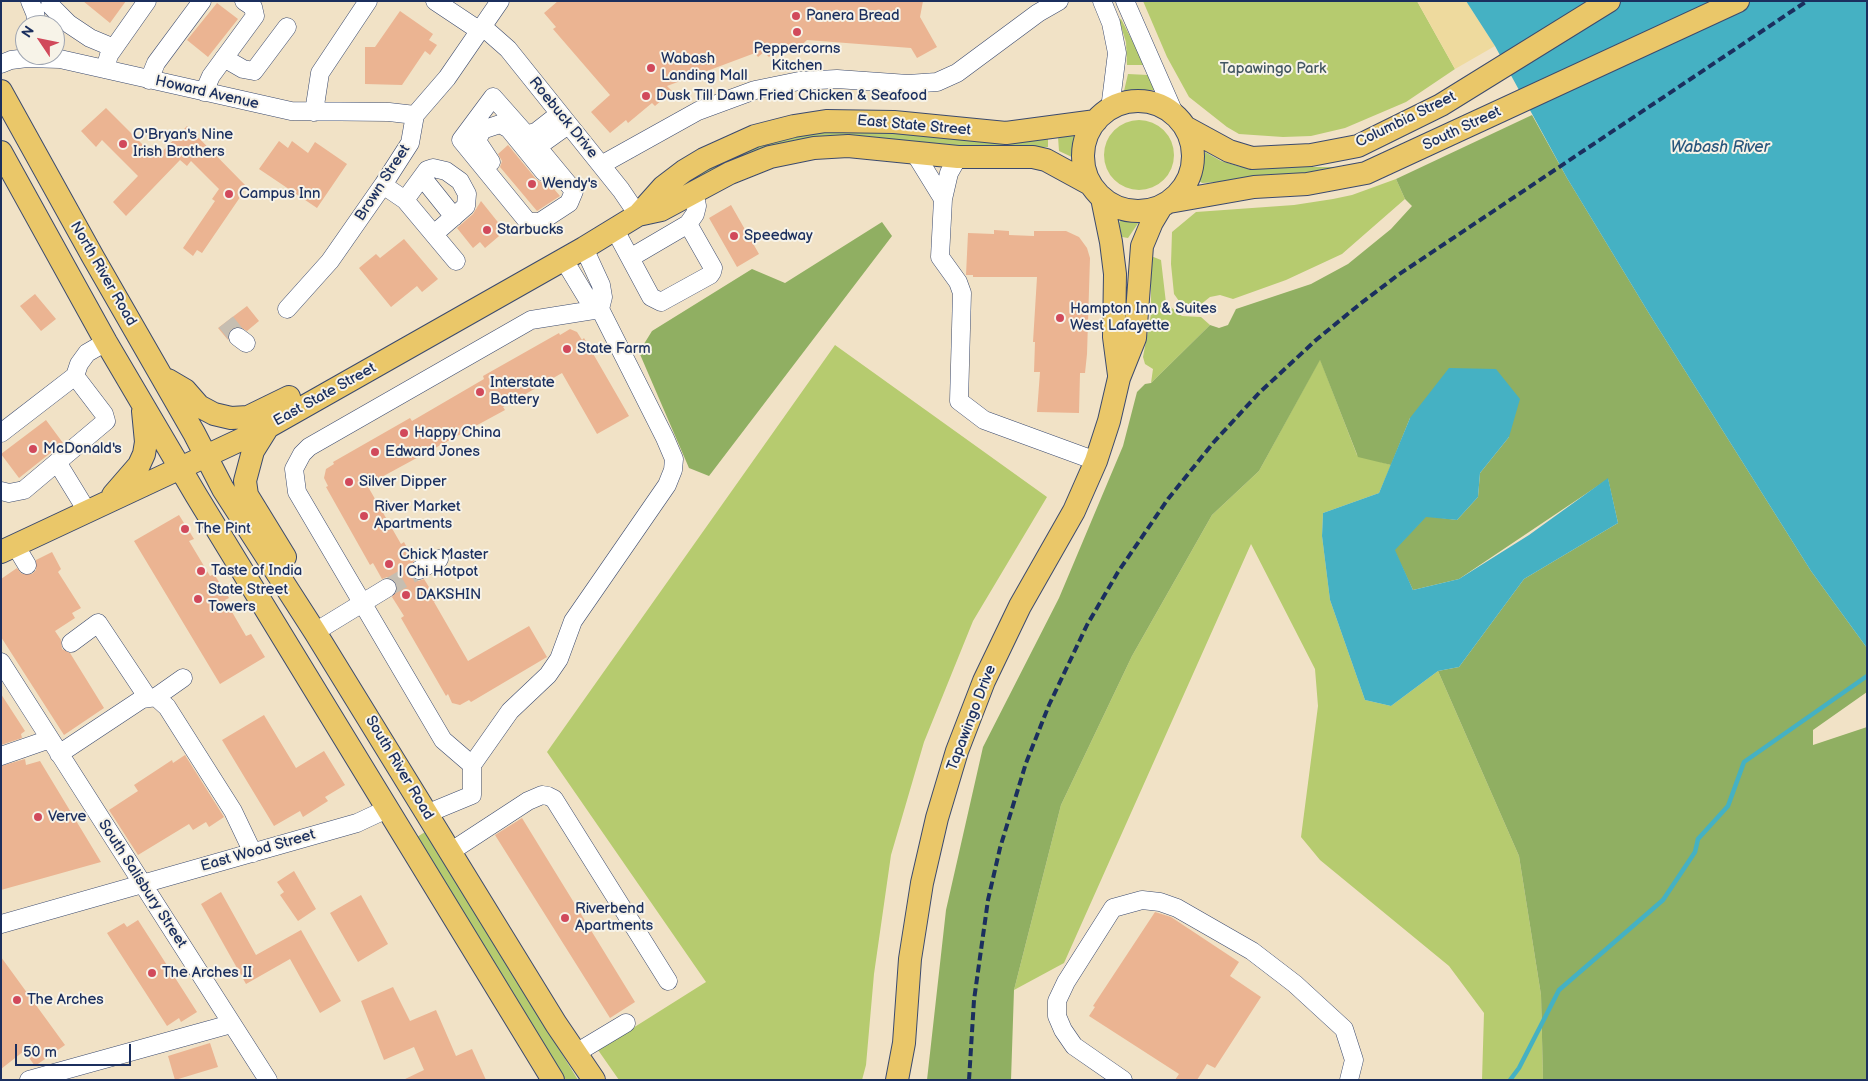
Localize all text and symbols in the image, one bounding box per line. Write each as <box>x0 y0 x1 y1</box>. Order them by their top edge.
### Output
place label: Panera Bread <box>806 7 900 25</box>
marker: Panera Bread <box>790 10 802 22</box>
north arrow <box>15 15 65 65</box>
text: N <box>18 23 38 41</box>
marker: Peppercorns Kitchen <box>791 26 803 38</box>
place label: Peppercorns Kitchen <box>754 40 840 75</box>
place label: Wabash Landing Mall <box>661 50 748 85</box>
park label: Tapawingo Park <box>1220 60 1326 78</box>
marker: Wabash Landing Mall <box>645 62 657 74</box>
street label: Howard Avenue <box>153 72 261 114</box>
street label: Roebuck Drive <box>525 74 601 162</box>
place label: Dusk Till Dawn Fried Chicken & Seafood <box>656 87 927 105</box>
street label: Columbia Street <box>1353 88 1459 152</box>
marker: Dusk Till Dawn Fried Chicken & Seafood <box>640 90 652 102</box>
street label: South Street <box>1420 103 1504 155</box>
street label: East State Street <box>856 112 972 140</box>
place label: O'Bryan's Nine Irish Brothers <box>133 126 233 161</box>
marker: O'Bryan's Nine Irish Brothers <box>117 138 129 150</box>
water label: Wabash River <box>1671 138 1769 158</box>
street label: Brown Street <box>352 141 414 225</box>
place label: Wendy's <box>542 175 597 193</box>
marker: Wendy's <box>526 178 538 190</box>
place label: Campus Inn <box>239 185 321 203</box>
marker: Campus Inn <box>223 188 235 200</box>
street label: North River Road <box>66 219 140 329</box>
place label: Starbucks <box>497 221 564 239</box>
marker: Starbucks <box>481 224 493 236</box>
place label: Speedway <box>744 227 813 245</box>
marker: Speedway <box>728 230 740 242</box>
place label: Hampton Inn & Suites West Lafayette <box>1070 300 1217 335</box>
marker: Hampton Inn & Suites West Lafayette <box>1054 312 1066 324</box>
place label: State Farm <box>577 340 651 358</box>
marker: State Farm <box>561 343 573 355</box>
street label: East State Street <box>271 359 379 431</box>
place label: Interstate Battery <box>490 374 555 409</box>
marker: Interstate Battery <box>474 386 486 398</box>
place label: Happy China <box>414 424 501 442</box>
marker: Happy China <box>398 427 410 439</box>
place label: McDonald's <box>43 440 122 458</box>
marker: McDonald's <box>27 443 39 455</box>
place label: Edward Jones <box>385 443 480 461</box>
marker: Edward Jones <box>369 446 381 458</box>
place label: Silver Dipper <box>359 473 446 491</box>
marker: Silver Dipper <box>343 476 355 488</box>
place label: River Market Apartments <box>374 498 460 533</box>
marker: River Market Apartments <box>358 510 370 522</box>
place label: The Pint <box>195 520 251 538</box>
marker: The Pint <box>179 523 191 535</box>
place label: Chick Master | Chi Hotpot <box>399 546 488 581</box>
marker: Chick Master | Chi Hotpot <box>383 558 395 570</box>
place label: Taste of India <box>211 562 302 580</box>
marker: Taste of India <box>195 565 207 577</box>
place label: State Street Towers <box>208 581 288 616</box>
place label: DAKSHIN <box>416 586 481 604</box>
marker: DAKSHIN <box>400 589 412 601</box>
marker: State Street Towers <box>192 593 204 605</box>
street label: Tapawingo Drive <box>944 663 1000 773</box>
street label: South River Road <box>361 713 437 823</box>
place label: Verve <box>48 808 86 826</box>
marker: Verve <box>32 811 44 823</box>
street label: South Salisbury Street <box>94 816 190 952</box>
street label: East Wood Street <box>199 826 317 876</box>
place label: Riverbend Apartments <box>575 900 653 935</box>
marker: Riverbend Apartments <box>559 912 571 924</box>
place label: The Arches II <box>162 964 252 982</box>
marker: The Arches II <box>146 967 158 979</box>
place label: The Arches <box>27 991 104 1009</box>
marker: The Arches <box>11 994 23 1006</box>
scale bar <box>18 1034 134 1066</box>
text: 50 m <box>23 1043 57 1062</box>

